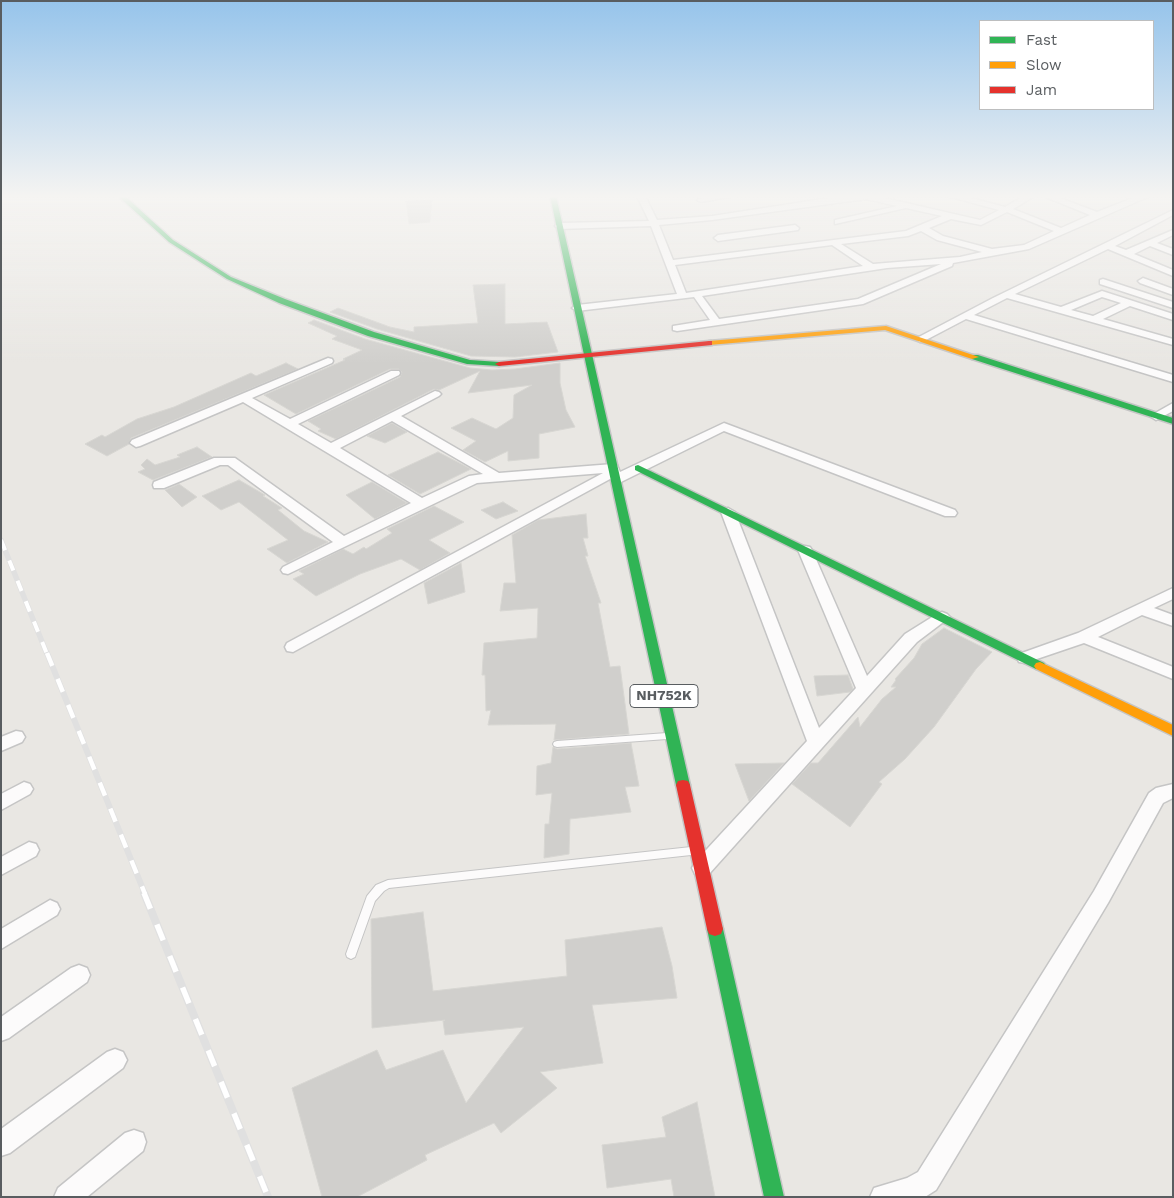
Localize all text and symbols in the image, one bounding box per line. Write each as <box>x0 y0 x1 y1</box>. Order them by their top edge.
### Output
legend <box>979 20 1154 110</box>
text: Fast <box>1026 31 1057 49</box>
text: Slow <box>1026 56 1062 74</box>
text: Jam <box>1026 81 1057 99</box>
road number: NH752K <box>630 684 698 708</box>

